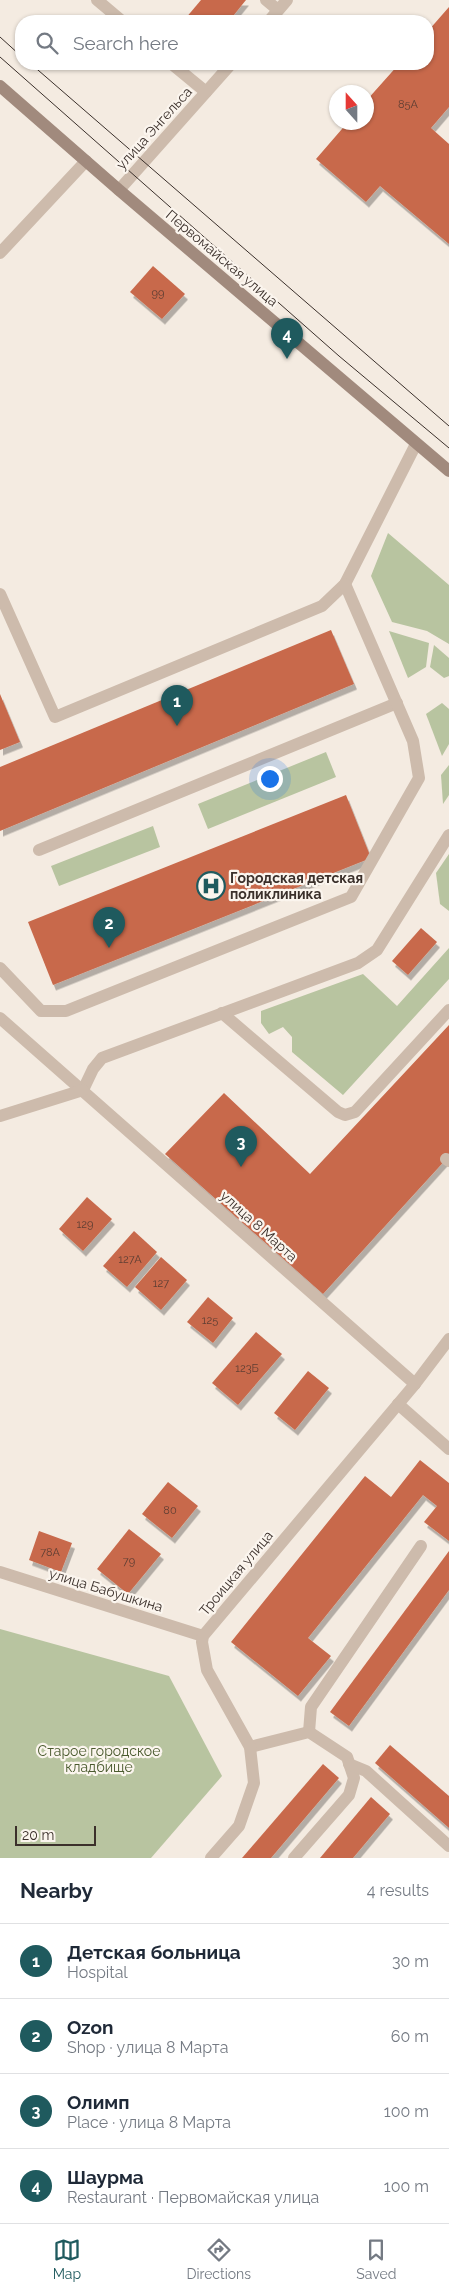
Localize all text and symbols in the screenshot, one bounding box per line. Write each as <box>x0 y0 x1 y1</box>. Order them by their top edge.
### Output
search box <box>15 15 434 70</box>
icon: search <box>33 29 61 57</box>
text: Search here <box>73 32 179 54</box>
street label: улица Энгельса <box>113 84 195 172</box>
north arrow <box>329 85 374 130</box>
house number: 85А <box>398 98 419 111</box>
street label: Первомайская улица <box>163 207 281 309</box>
house number: 99 <box>152 287 164 300</box>
pin: 4 <box>271 318 303 359</box>
pin: 1 <box>161 685 193 726</box>
your location <box>257 766 283 792</box>
place label: Городская детская поликлиника <box>230 870 363 902</box>
hospital icon: Городская детская поликлиника <box>196 871 226 901</box>
pin: 2 <box>93 907 125 948</box>
pin: 3 <box>225 1126 257 1167</box>
street label: улица 8 Марта <box>217 1187 301 1265</box>
house number: 129 <box>77 1218 93 1231</box>
house number: 127А <box>118 1253 142 1266</box>
house number: 127 <box>153 1277 169 1290</box>
house number: 125 <box>202 1314 218 1327</box>
house number: 123Б <box>235 1362 259 1375</box>
house number: 80 <box>163 1504 177 1517</box>
street label: Троицкая улица <box>196 1527 276 1619</box>
house number: 78А <box>40 1546 60 1559</box>
house number: 79 <box>123 1555 135 1568</box>
street label: улица Бабушкина <box>47 1565 165 1615</box>
park label: Старое городское кладбище <box>38 1743 160 1775</box>
scale bar <box>15 1823 96 1846</box>
text: 20 m <box>22 1827 54 1843</box>
text: Nearby <box>20 1878 93 1903</box>
text: 4 results <box>367 1881 429 1900</box>
text: Детская больница <box>67 1941 241 1963</box>
text: 1 <box>32 1952 40 1971</box>
text: 30 m <box>392 1952 429 1971</box>
text: Hospital <box>67 1963 128 1982</box>
text: Ozon <box>67 2016 114 2038</box>
text: 2 <box>31 2027 41 2046</box>
text: 60 m <box>391 2027 429 2046</box>
text: Shop · улица 8 Марта <box>67 2038 228 2057</box>
text: Олимп <box>67 2091 129 2113</box>
text: 3 <box>32 2102 40 2121</box>
text: 100 m <box>384 2102 429 2121</box>
text: Place · улица 8 Марта <box>67 2113 231 2132</box>
text: Шаурма <box>67 2166 144 2188</box>
text: 4 <box>31 2177 41 2196</box>
text: 100 m <box>384 2177 429 2196</box>
text: Restaurant · Первомайская улица <box>67 2188 319 2207</box>
tab: Map <box>53 2236 81 2282</box>
tab: Directions <box>186 2236 251 2282</box>
tab: Saved <box>356 2236 396 2282</box>

